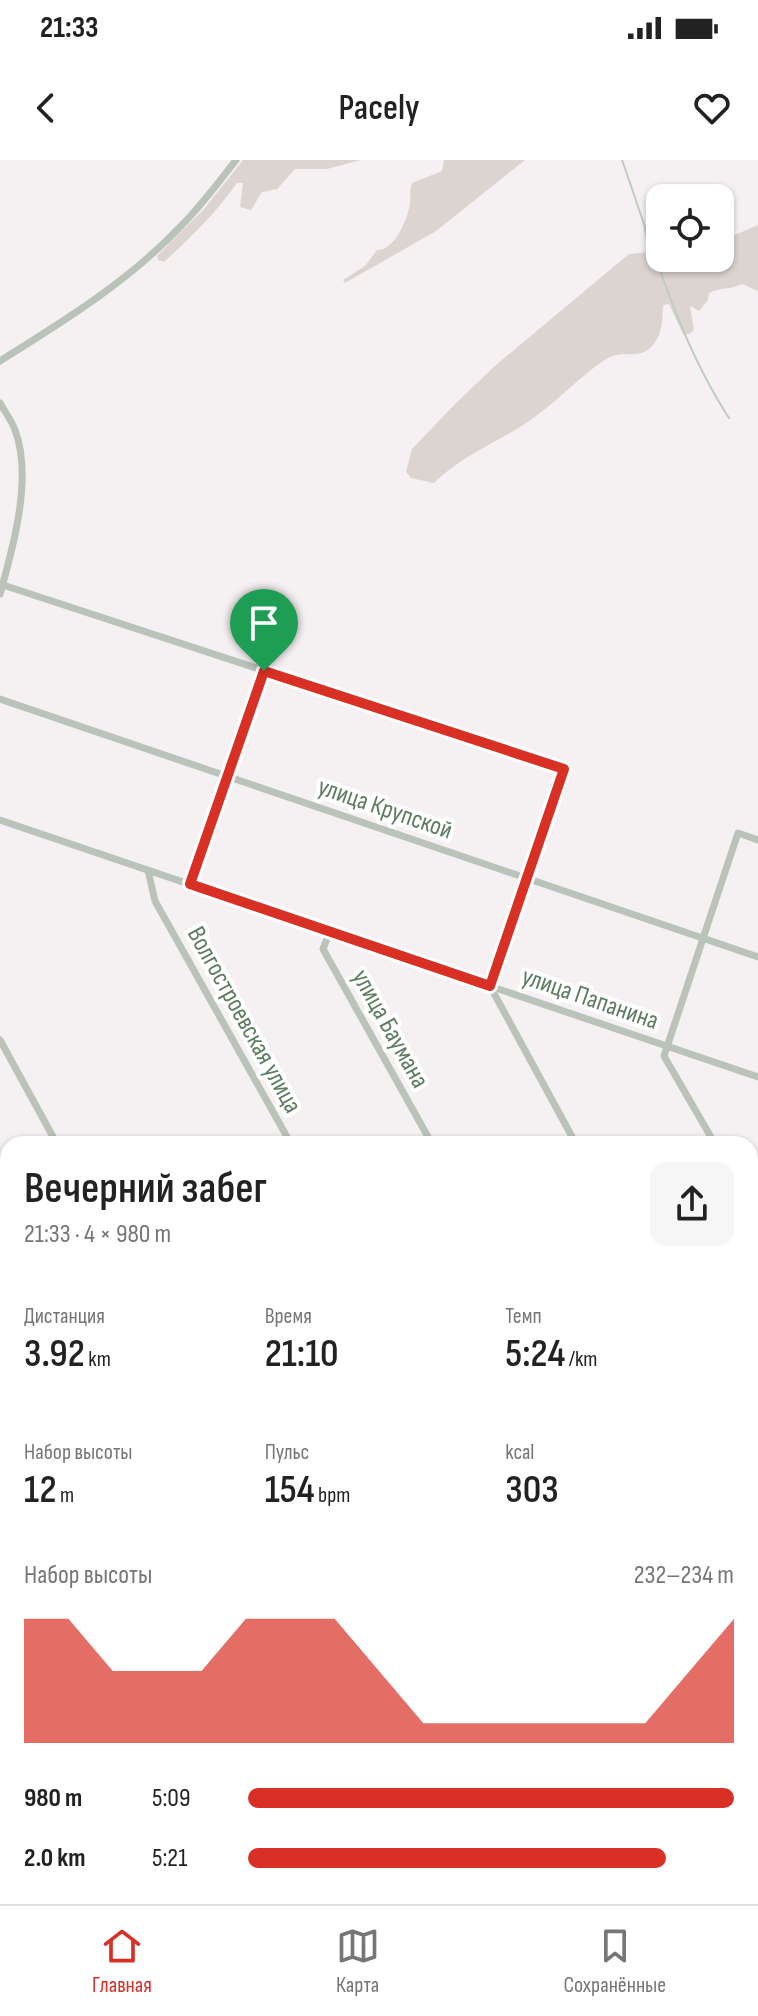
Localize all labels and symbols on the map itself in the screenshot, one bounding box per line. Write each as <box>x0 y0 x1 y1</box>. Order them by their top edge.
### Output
pin <box>230 589 298 671</box>
street label: улица Крупской <box>314 772 456 846</box>
street label: Волгостроевская улица <box>180 921 308 1119</box>
street label: улица Папанина <box>518 961 662 1037</box>
street label: улица Баумана <box>345 964 435 1094</box>

